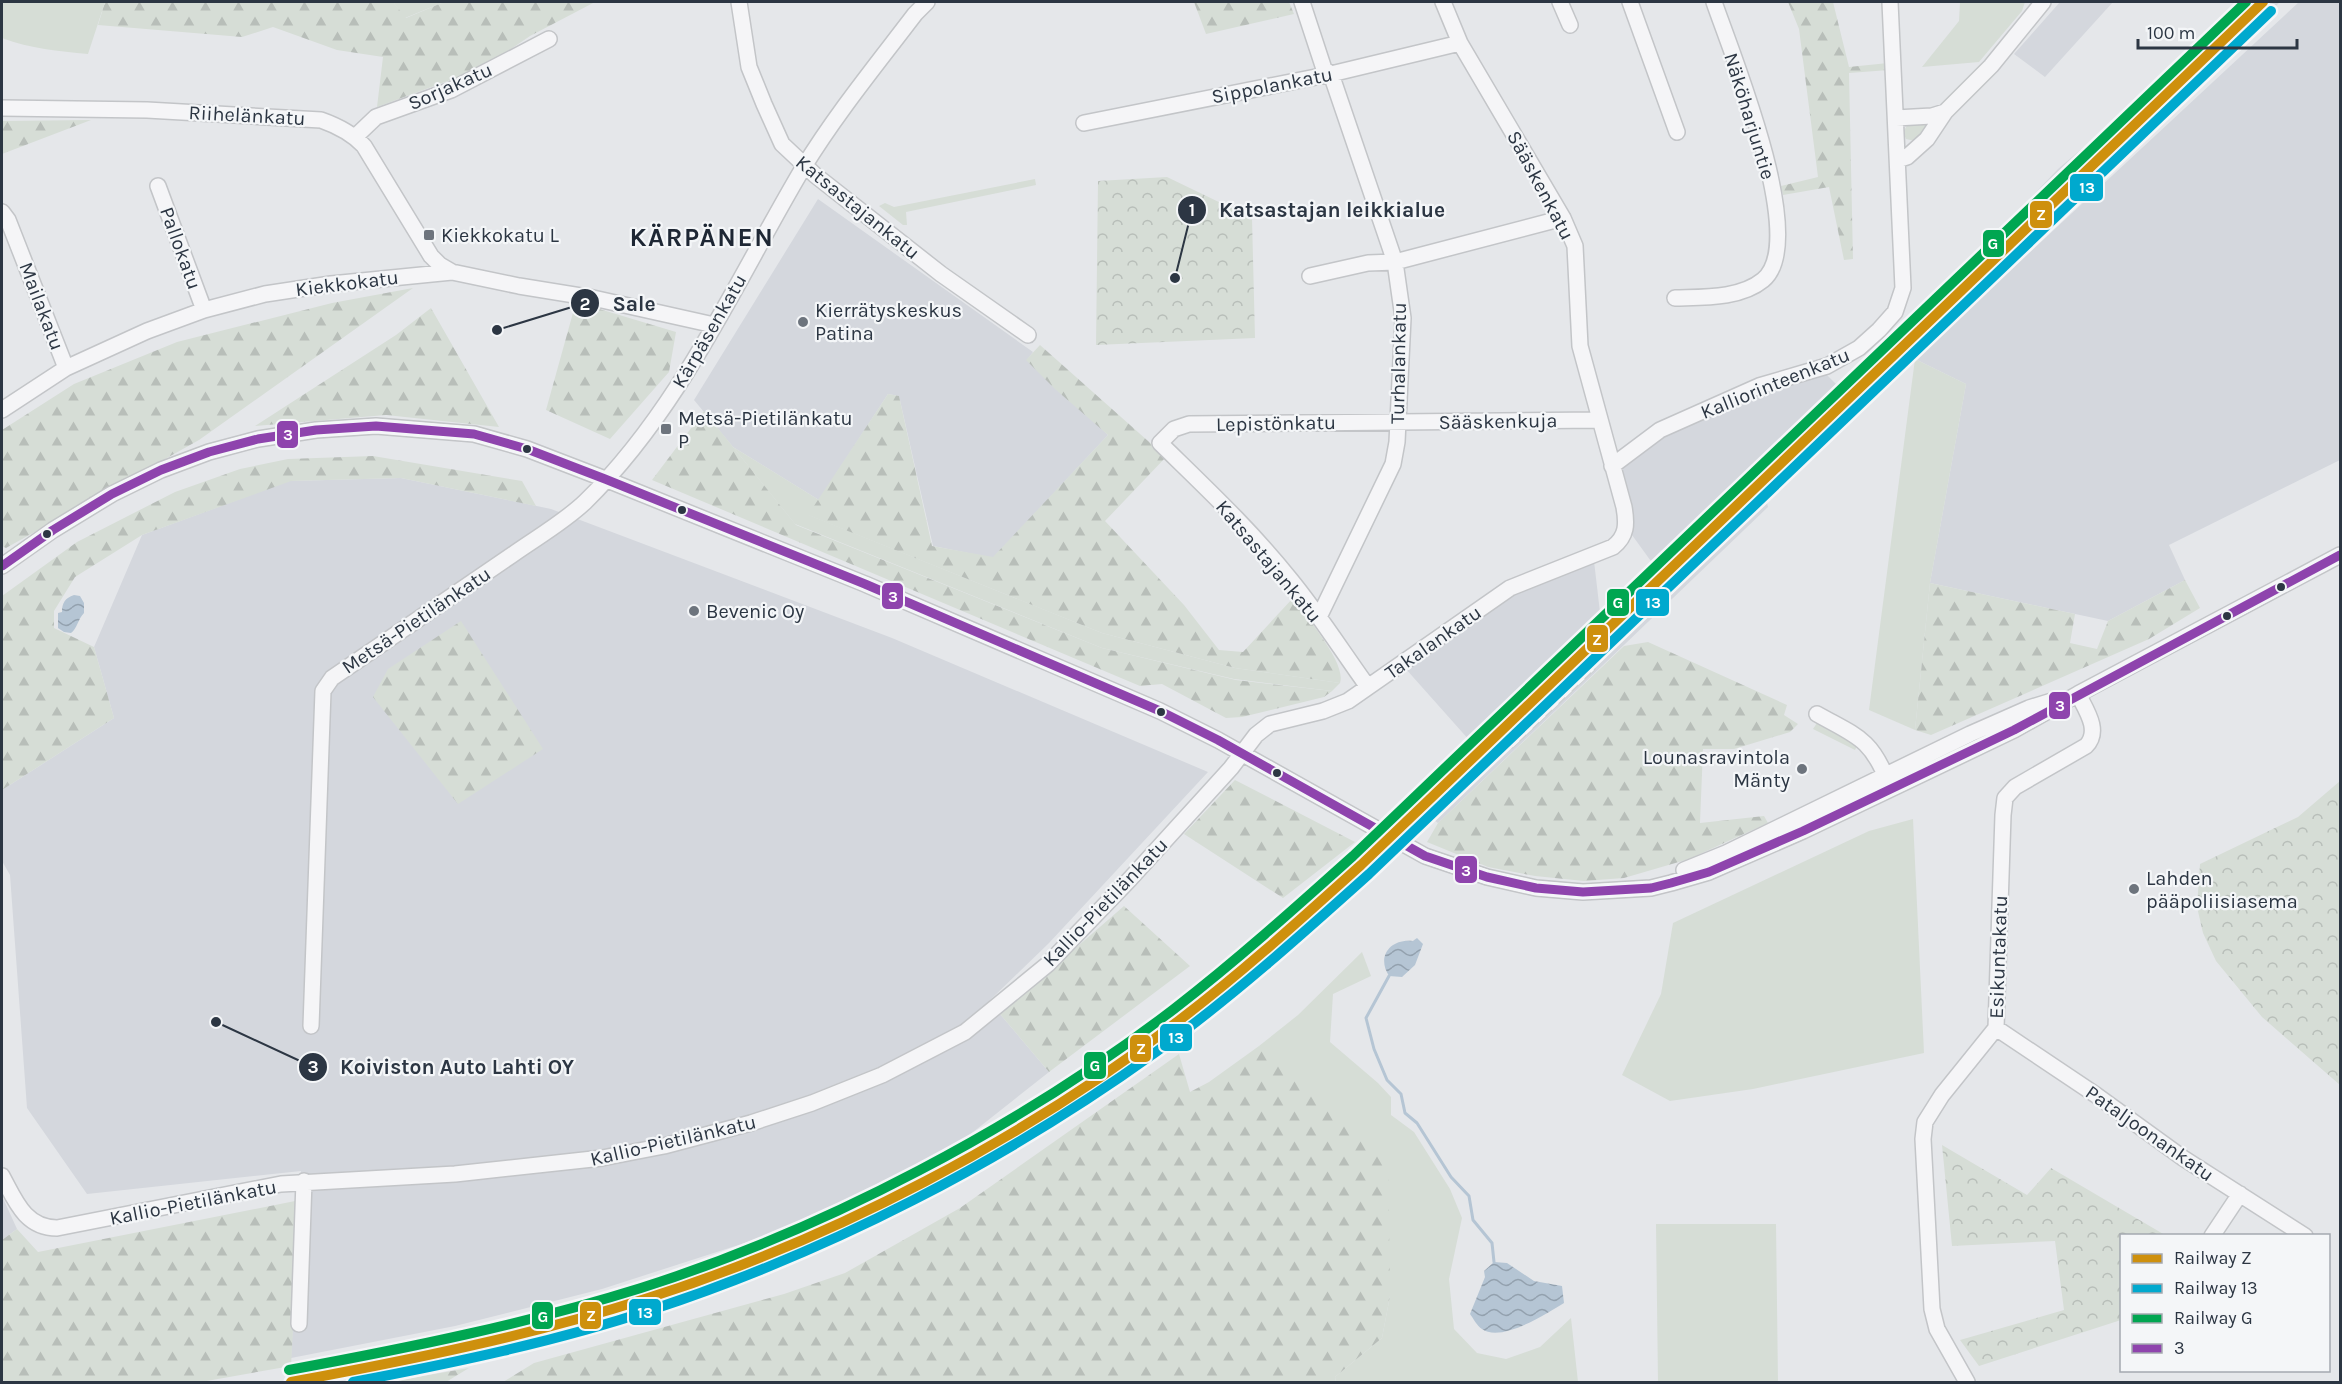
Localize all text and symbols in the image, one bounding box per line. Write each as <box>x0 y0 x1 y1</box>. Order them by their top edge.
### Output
scale bar <box>2138 12 2297 50</box>
text: 100 m <box>2147 22 2195 44</box>
street label: Näköharjuntie <box>1719 50 1780 182</box>
street label: Sorjakatu <box>405 58 496 115</box>
street label: Sippolankatu <box>1210 62 1335 109</box>
street label: Riihelänkatu <box>188 101 306 130</box>
street label: Sääskenkatu <box>1502 127 1579 244</box>
street label: Katsastajankatu <box>791 150 924 264</box>
line badge: 13 <box>2069 173 2104 202</box>
text: 13 <box>2079 178 2095 197</box>
callout: Katsastajan leikkialue <box>1177 191 1457 230</box>
text: Katsastajan leikkialue <box>1219 198 1445 222</box>
text: 1 <box>1189 199 1195 221</box>
line badge: Z <box>2029 200 2053 229</box>
street label: Pallokatu <box>155 204 206 293</box>
text: Z <box>2036 205 2046 224</box>
district label: KÄRPÄNEN <box>630 222 774 253</box>
place label: Kiekkokatu L <box>441 224 560 247</box>
marker: Kiekkokatu L <box>422 228 436 242</box>
line badge: G <box>1982 229 2005 258</box>
text: G <box>1988 234 1998 253</box>
street label: Mailakatu <box>14 259 69 353</box>
street label: Kiekkokatu <box>294 266 400 301</box>
street label: Kärpäsenkatu <box>668 270 751 392</box>
callout: Sale <box>570 284 668 323</box>
text: Sale <box>612 292 656 316</box>
text: 2 <box>580 293 590 315</box>
place label: Kierrätyskeskus Patina <box>815 299 962 345</box>
street label: Turhalankatu <box>1386 302 1411 424</box>
marker: Kierrätyskeskus Patina <box>796 315 810 329</box>
street label: Kalliorinteenkatu <box>1697 343 1853 424</box>
place label: Metsä-Pietilänkatu P <box>678 407 853 453</box>
street label: Sääskenkuja <box>1438 409 1558 434</box>
street label: Lepistönkatu <box>1216 411 1336 436</box>
line badge: 3 <box>276 420 299 449</box>
marker: Metsä-Pietilänkatu P <box>659 422 673 436</box>
text: 3 <box>283 425 293 444</box>
unlabelled marker <box>521 443 533 455</box>
street label: Katsastajankatu <box>1211 496 1326 627</box>
unlabelled marker <box>676 504 688 516</box>
unlabelled marker <box>41 528 53 540</box>
street label: Metsä-Pietilänkatu <box>337 562 495 679</box>
unlabelled marker <box>2275 581 2287 593</box>
line badge: 3 <box>881 582 904 610</box>
text: 3 <box>888 587 898 606</box>
line badge: G <box>1606 588 1630 617</box>
line badge: 13 <box>1635 588 1670 617</box>
text: G <box>1613 593 1623 612</box>
text: 13 <box>1645 593 1661 612</box>
place label: Bevenic Oy <box>706 600 804 623</box>
street label: Takalankatu <box>1381 601 1486 684</box>
marker: Bevenic Oy <box>687 604 701 618</box>
unlabelled marker <box>2221 610 2233 622</box>
line badge: Z <box>1586 624 1609 653</box>
text: Z <box>1592 630 1602 649</box>
line badge: 3 <box>2048 691 2071 720</box>
text: 3 <box>2055 696 2065 715</box>
unlabelled marker <box>1155 706 1167 718</box>
place label: Lounasravintola Mänty <box>1643 746 1790 792</box>
marker: Lounasravintola Mänty <box>1795 762 1809 776</box>
unlabelled marker <box>1271 767 1283 779</box>
street label: Kallio-Pietilänkatu <box>1038 833 1173 971</box>
line badge: 3 <box>1454 855 1478 884</box>
text: 3 <box>1461 861 1471 880</box>
place label: Lahden pääpoliisiasema <box>2146 867 2298 913</box>
marker: Lahden pääpoliisiasema <box>2127 882 2141 896</box>
street label: Esikuntakatu <box>1985 895 2012 1019</box>
line badge: 13 <box>1159 1023 1193 1052</box>
text: 13 <box>1168 1028 1184 1047</box>
line badge: Z <box>1129 1034 1152 1063</box>
text: Z <box>1136 1039 1146 1058</box>
callout: Koiviston Auto Lahti OY <box>298 1047 586 1086</box>
line badge: G <box>1083 1051 1107 1080</box>
text: Koiviston Auto Lahti OY <box>340 1055 575 1079</box>
text: 3 <box>307 1056 319 1078</box>
text: G <box>1090 1056 1100 1075</box>
street label: Pataljoonankatu <box>2081 1081 2218 1186</box>
street label: Kallio-Pietilänkatu <box>588 1110 758 1171</box>
street label: Kallio-Pietilänkatu <box>108 1175 279 1230</box>
legend <box>2120 1234 2330 1372</box>
text: Railway Z <box>2174 1247 2252 1269</box>
text: Railway 13 <box>2174 1277 2258 1299</box>
line badge: 13 <box>628 1298 662 1326</box>
line badge: G <box>531 1301 554 1330</box>
line badge: Z <box>579 1301 602 1330</box>
text: 13 <box>637 1303 653 1322</box>
text: Z <box>586 1306 596 1325</box>
text: G <box>538 1307 548 1326</box>
text: Railway G <box>2174 1307 2253 1329</box>
text: 3 <box>2174 1337 2185 1359</box>

